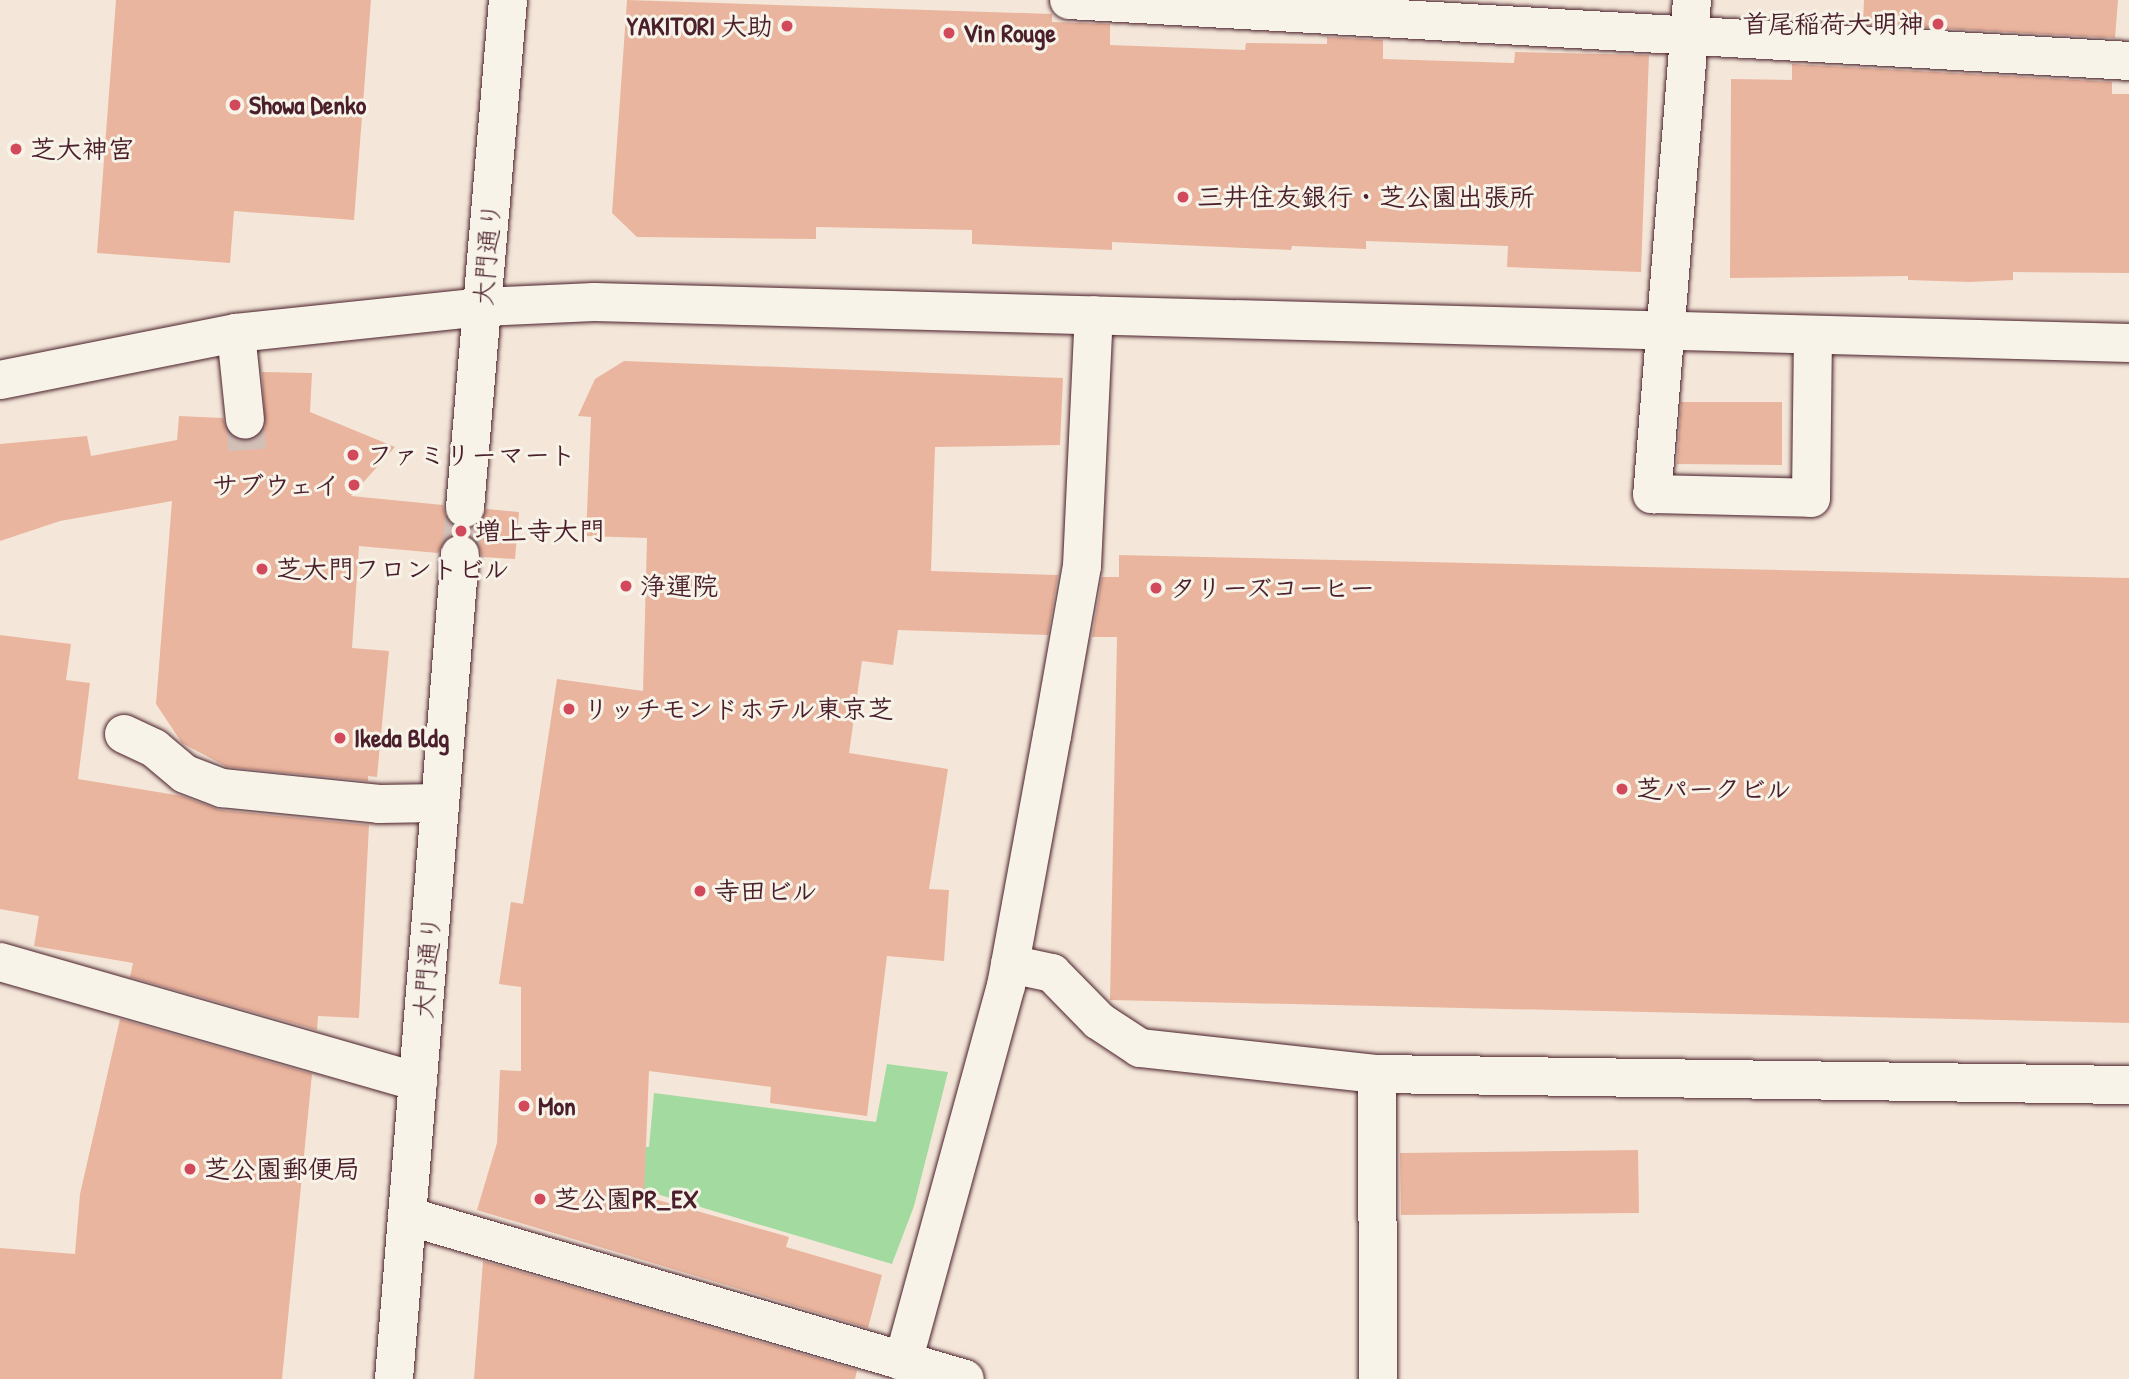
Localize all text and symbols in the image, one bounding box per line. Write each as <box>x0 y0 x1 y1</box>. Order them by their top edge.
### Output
place label: 首尾稲荷大明神 <box>1742 8 1924 40</box>
place label: YAKITORI 大助 <box>627 10 773 42</box>
marker: 首尾稲荷大明神 <box>1930 16 1946 32</box>
place label: Vin Rouge <box>963 17 1056 49</box>
marker: YAKITORI 大助 <box>779 18 795 34</box>
marker: Vin Rouge <box>941 25 957 41</box>
place label: Showa Denko <box>249 89 366 121</box>
marker: Showa Denko <box>227 97 243 113</box>
place label: 芝大神宮 <box>30 133 134 165</box>
marker: 芝大神宮 <box>8 141 24 157</box>
place label: 三井住友銀行・芝公園出張所 <box>1197 181 1535 213</box>
marker: 三井住友銀行・芝公園出張所 <box>1175 189 1191 205</box>
street label: 大門通り <box>467 201 507 307</box>
place label: ファミリーマート <box>367 439 575 471</box>
marker: ファミリーマート <box>345 447 361 463</box>
place label: サブウェイ <box>210 469 340 501</box>
marker: サブウェイ <box>346 477 362 493</box>
place label: 増上寺大門 <box>475 515 605 547</box>
marker: 増上寺大門 <box>453 523 469 539</box>
place label: 芝大門フロントビル <box>276 553 510 585</box>
marker: 芝大門フロントビル <box>254 561 270 577</box>
place label: 浄運院 <box>640 570 718 602</box>
place label: タリーズコーヒー <box>1170 572 1377 604</box>
marker: 浄運院 <box>618 578 634 594</box>
marker: タリーズコーヒー <box>1148 580 1164 596</box>
place label: リッチモンドホテル東京芝 <box>583 693 895 725</box>
marker: リッチモンドホテル東京芝 <box>561 701 577 717</box>
place label: Ikeda Bldg <box>354 722 449 754</box>
marker: Ikeda Bldg <box>332 730 348 746</box>
place label: 芝パークビル <box>1636 773 1792 805</box>
marker: 芝パークビル <box>1614 781 1630 797</box>
place label: 寺田ビル <box>714 875 818 907</box>
marker: 寺田ビル <box>692 883 708 899</box>
street label: 大門通り <box>407 914 447 1020</box>
place label: Mon <box>538 1090 576 1122</box>
marker: Mon <box>516 1098 532 1114</box>
place label: 芝公園郵便局 <box>204 1153 360 1185</box>
marker: 芝公園郵便局 <box>182 1161 198 1177</box>
place label: 芝公園PR_EX <box>554 1183 698 1215</box>
marker: 芝公園PR_EX <box>532 1191 548 1207</box>

